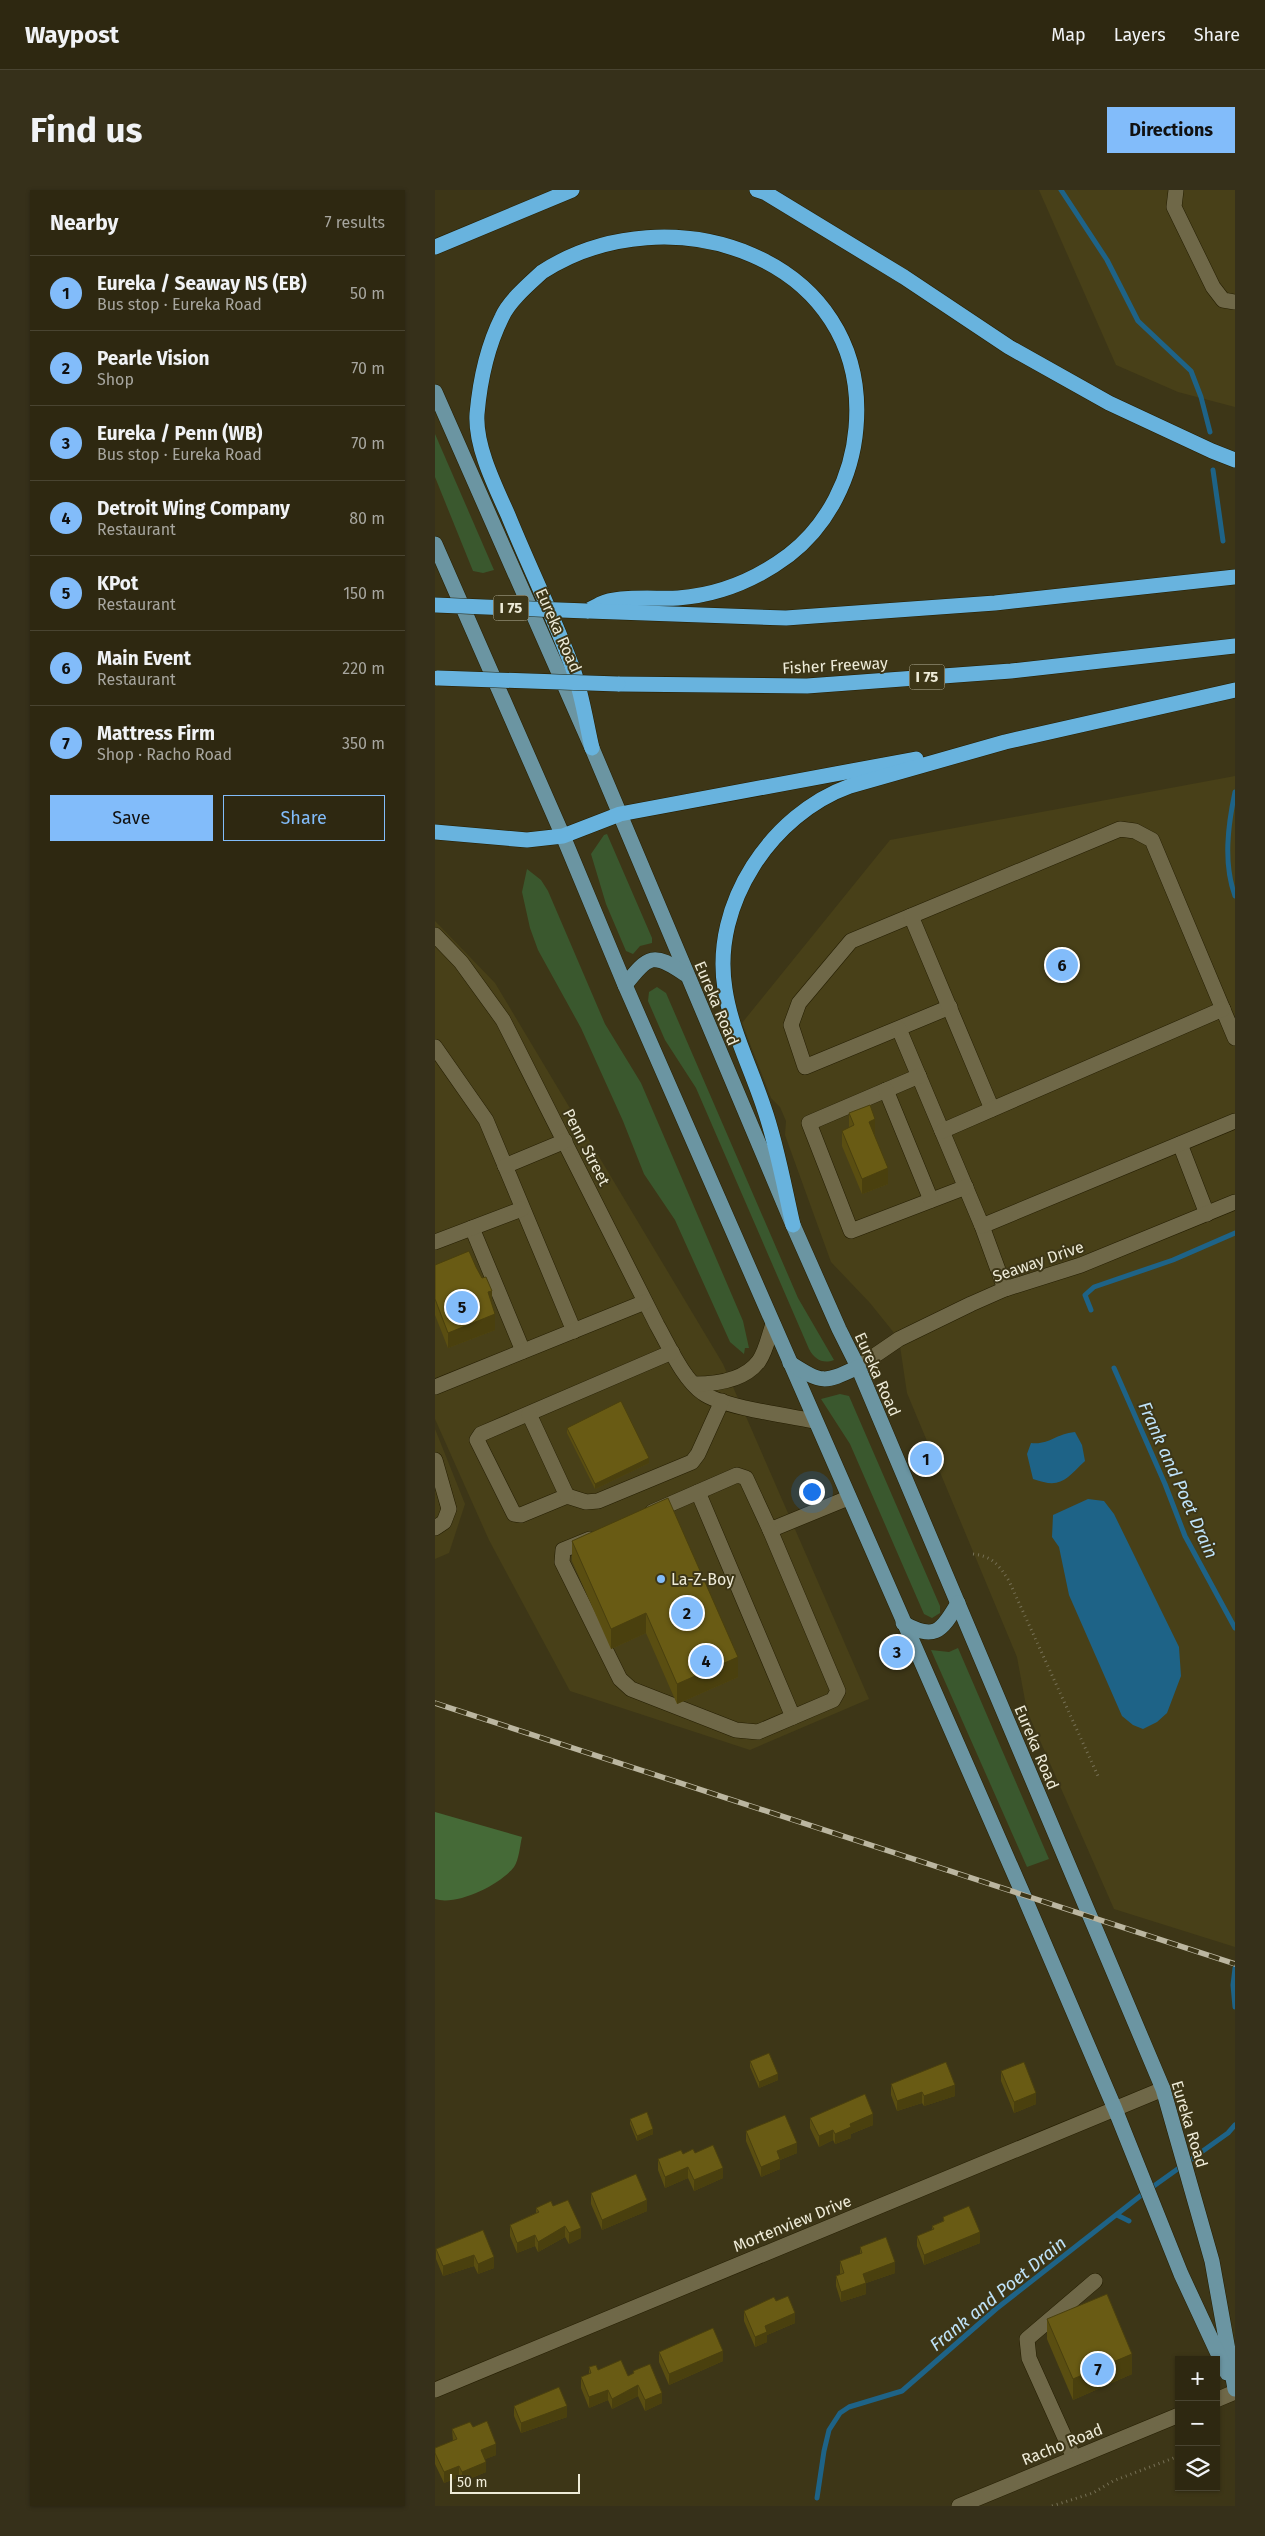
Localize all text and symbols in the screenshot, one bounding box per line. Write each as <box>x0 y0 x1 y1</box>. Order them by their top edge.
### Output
text: Waypost <box>25 21 119 49</box>
text: Map <box>1051 24 1086 46</box>
text: Layers <box>1114 24 1166 46</box>
text: Share <box>1194 24 1240 46</box>
button: Directions <box>1107 107 1235 153</box>
text: Find us <box>30 109 142 151</box>
text: Nearby <box>50 210 118 236</box>
text: 7 results <box>325 213 385 232</box>
text: Eureka / Seaway NS (EB) <box>97 272 307 295</box>
text: 1 <box>62 284 70 303</box>
text: 50 m <box>350 284 385 303</box>
text: Bus stop · Eureka Road <box>97 295 262 314</box>
text: Pearle Vision <box>97 347 209 370</box>
text: 2 <box>62 359 70 378</box>
text: 70 m <box>351 359 385 378</box>
text: Shop <box>97 370 134 389</box>
text: Eureka / Penn (WB) <box>97 422 263 445</box>
text: 3 <box>62 434 70 453</box>
text: 70 m <box>351 434 385 453</box>
text: Bus stop · Eureka Road <box>97 445 262 464</box>
text: Detroit Wing Company <box>97 497 290 520</box>
text: 4 <box>61 509 71 528</box>
text: 80 m <box>349 509 385 528</box>
text: Restaurant <box>97 520 176 539</box>
text: KPot <box>97 572 138 595</box>
text: 5 <box>62 584 70 603</box>
text: 150 m <box>343 584 385 603</box>
street label: Eureka Road <box>532 585 585 675</box>
text: Restaurant <box>97 595 176 614</box>
road number: I 75 <box>493 596 529 620</box>
text: Main Event <box>97 647 191 670</box>
street label: Fisher Freeway <box>782 653 888 678</box>
text: 6 <box>61 659 71 678</box>
text: 220 m <box>342 659 385 678</box>
road number: I 75 <box>909 664 945 690</box>
text: Restaurant <box>97 670 176 689</box>
text: Mattress Firm <box>97 722 215 745</box>
text: 7 <box>62 734 70 753</box>
text: 350 m <box>342 734 385 753</box>
text: Shop · Racho Road <box>97 745 232 764</box>
button: Save <box>50 795 213 841</box>
button: Share <box>223 795 385 841</box>
pin: 6 <box>1046 946 1078 984</box>
street label: Eureka Road <box>690 958 743 1048</box>
street label: Penn Street <box>559 1106 614 1189</box>
street label: Seaway Drive <box>990 1237 1086 1286</box>
pin: 5 <box>446 1288 478 1326</box>
street label: Eureka Road <box>851 1329 904 1419</box>
water label: Frank and Poet Drain <box>1133 1398 1223 1562</box>
pin: 1 <box>910 1440 942 1478</box>
your location <box>799 1479 825 1505</box>
place label: La-Z-Boy <box>671 1570 734 1589</box>
marker: La-Z-Boy <box>655 1573 667 1585</box>
pin: 2 <box>671 1594 703 1632</box>
pin: 3 <box>881 1633 913 1671</box>
pin: 4 <box>690 1642 722 1680</box>
street label: Eureka Road <box>1010 1702 1063 1792</box>
street label: Eureka Road <box>1167 2078 1212 2170</box>
street label: Mortenview Drive <box>730 2191 854 2256</box>
water label: Frank and Poet Drain <box>925 2232 1071 2356</box>
pin: 7 <box>1082 2350 1114 2388</box>
map controls <box>1175 2356 1220 2491</box>
button: + <box>1175 2356 1220 2401</box>
button: − <box>1175 2401 1220 2446</box>
street label: Racho Road <box>1019 2420 1105 2469</box>
button: layers <box>1175 2446 1220 2491</box>
scale bar <box>450 2471 580 2494</box>
text: 50 m <box>457 2474 488 2491</box>

